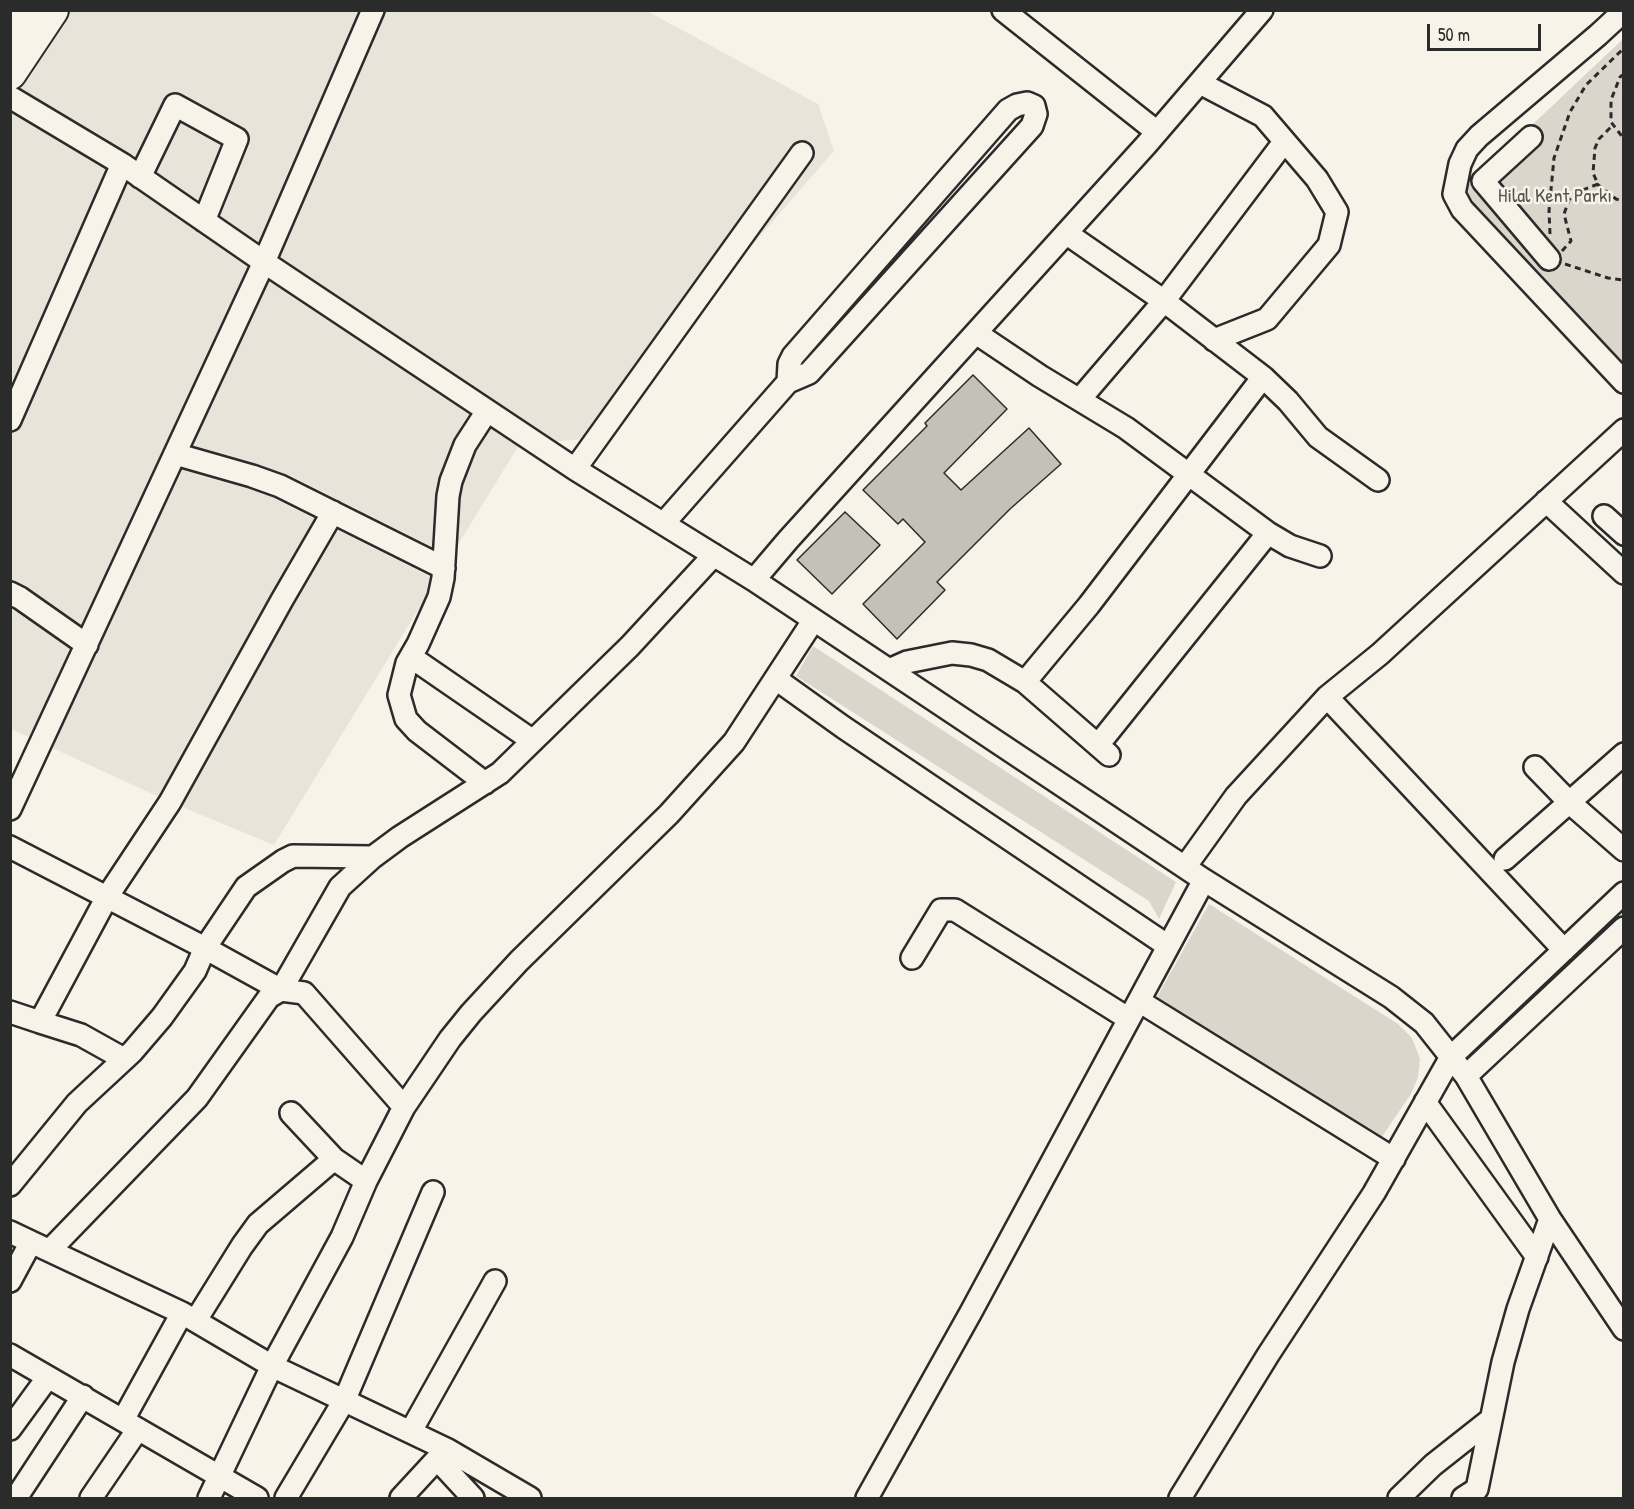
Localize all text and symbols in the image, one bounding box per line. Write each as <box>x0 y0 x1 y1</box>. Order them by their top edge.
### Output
scale bar <box>1430 12 1544 50</box>
text: 50 m <box>1438 22 1470 47</box>
park label: Hilal Kent Parkı <box>1498 185 1612 209</box>

